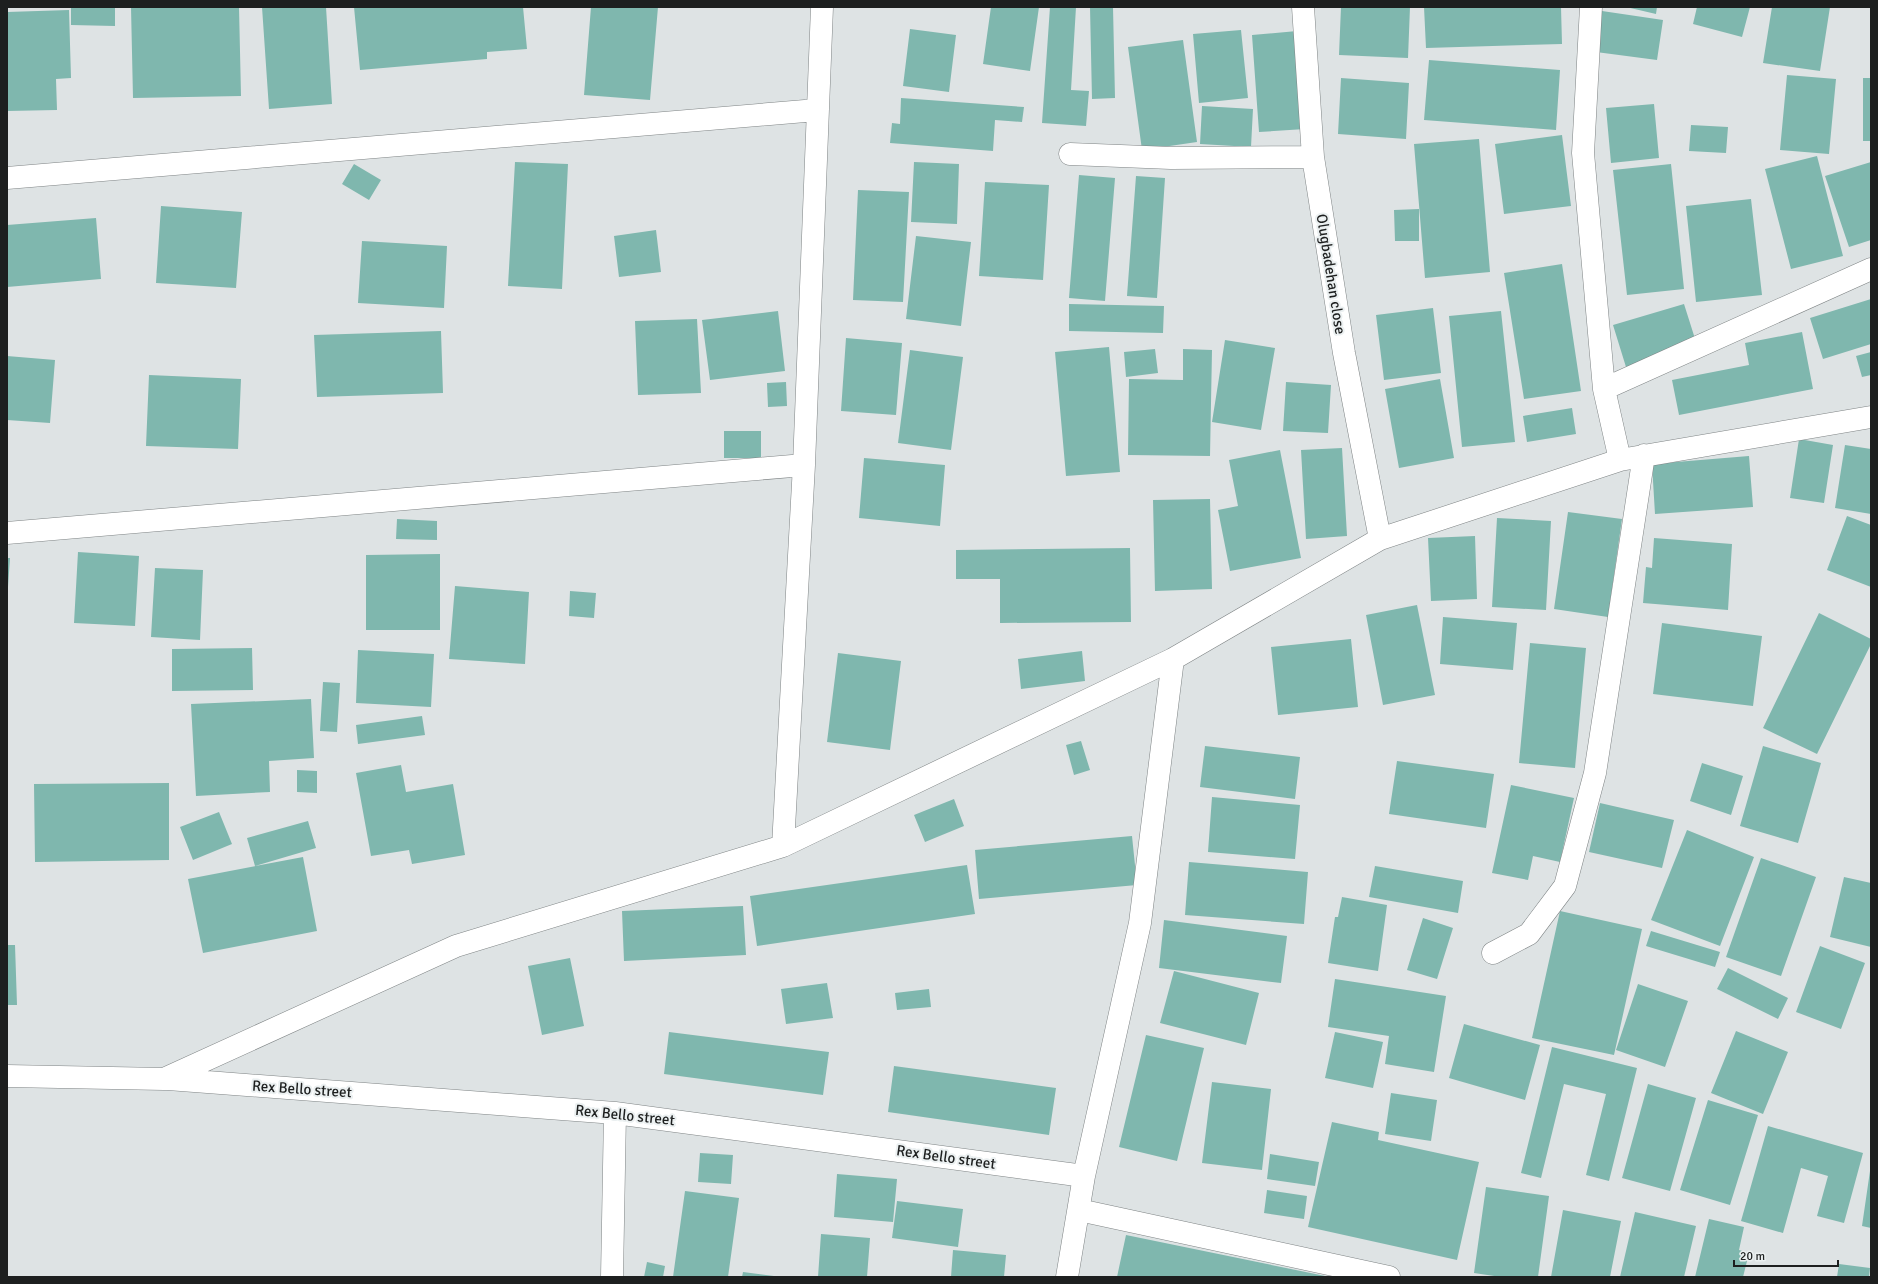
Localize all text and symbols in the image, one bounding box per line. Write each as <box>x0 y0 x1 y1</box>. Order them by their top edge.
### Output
street label: Olugbadehan close <box>1313 213 1349 335</box>
street label: Rex Bello street <box>251 1077 353 1101</box>
street label: Rex Bello street <box>574 1101 676 1129</box>
street label: Rex Bello street <box>895 1141 997 1173</box>
scale bar <box>1734 1242 1838 1268</box>
text: 20 m <box>1740 1249 1765 1264</box>

